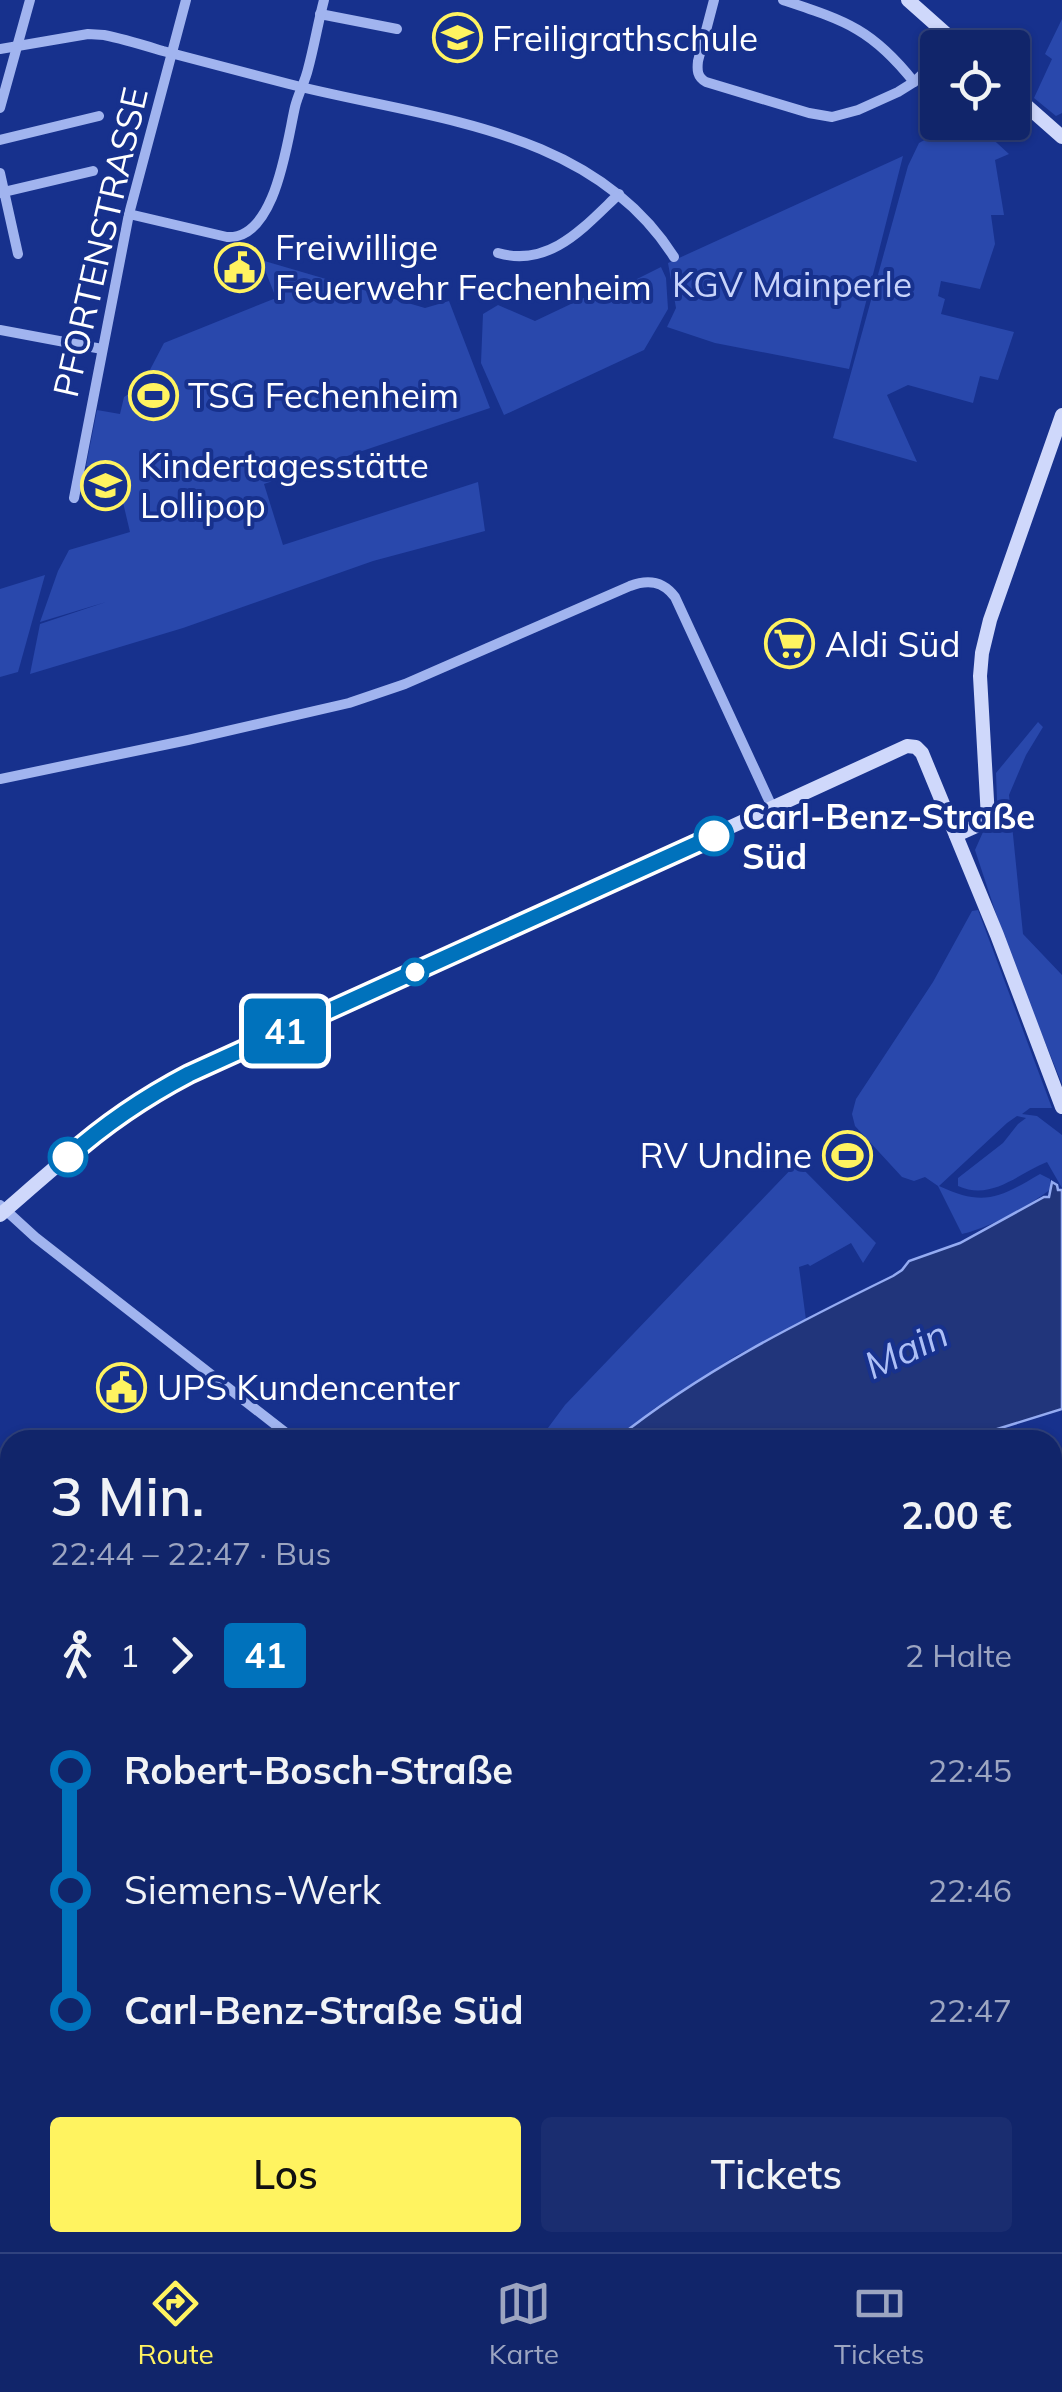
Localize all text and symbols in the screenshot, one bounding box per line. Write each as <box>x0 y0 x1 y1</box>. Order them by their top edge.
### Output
school or university icon: Freiligrathschule <box>431 12 483 64</box>
place label: Freiligrathschule <box>492 16 758 60</box>
map controls <box>920 30 1030 140</box>
button: locate <box>920 30 1030 140</box>
street label: PFORTENSTRASSE <box>43 83 157 401</box>
place label: Freiwillige Feuerwehr Fechenheim <box>275 225 652 309</box>
public building icon: Freiwillige Feuerwehr Fechenheim <box>214 241 266 293</box>
park label: KGV Mainperle <box>672 262 912 306</box>
sports icon: TSG Fechenheim <box>127 369 179 421</box>
place label: TSG Fechenheim <box>188 373 459 417</box>
place label: Kindertagesstätte Lollipop <box>140 443 429 527</box>
school or university icon: Kindertagesstätte Lollipop <box>79 459 131 511</box>
supermarket icon: Aldi Süd <box>764 618 816 670</box>
place label: Aldi Süd <box>825 622 961 666</box>
place label: Carl-Benz-Straße Süd <box>742 794 1035 878</box>
marker: Carl-Benz-Straße Süd <box>695 817 733 855</box>
unlabelled marker <box>402 959 428 985</box>
line badge: 41 <box>240 998 330 1064</box>
text: 41 <box>264 1009 306 1053</box>
sports icon: RV Undine <box>821 1129 873 1181</box>
place label: RV Undine <box>640 1133 812 1177</box>
unlabelled marker <box>49 1138 87 1176</box>
water label: Main <box>857 1309 955 1389</box>
public building icon: UPS Kundencenter <box>96 1361 148 1413</box>
place label: UPS Kundencenter <box>157 1365 460 1409</box>
text: 3 Min. <box>50 1461 205 1530</box>
text: 2.00 € <box>901 1491 1012 1539</box>
text: 22:44 – 22:47 · Bus <box>50 1533 331 1573</box>
icon: walk <box>50 1628 105 1683</box>
icon: forward <box>154 1628 209 1683</box>
text: 41 <box>244 1633 286 1677</box>
text: 1 <box>120 1635 139 1675</box>
text: 2 Halte <box>905 1635 1012 1675</box>
text: Robert-Bosch-Straße <box>124 1746 513 1794</box>
text: 22:45 <box>928 1750 1012 1790</box>
text: Siemens-Werk <box>124 1866 381 1914</box>
text: 22:46 <box>928 1870 1012 1910</box>
text: Carl-Benz-Straße Süd <box>124 1986 524 2034</box>
text: 22:47 <box>928 1990 1012 2030</box>
button: Los <box>50 2117 521 2232</box>
button: Tickets <box>541 2117 1012 2232</box>
tab: Route <box>138 2276 214 2371</box>
tab: Karte <box>489 2276 559 2371</box>
tab: Tickets <box>834 2276 924 2371</box>

